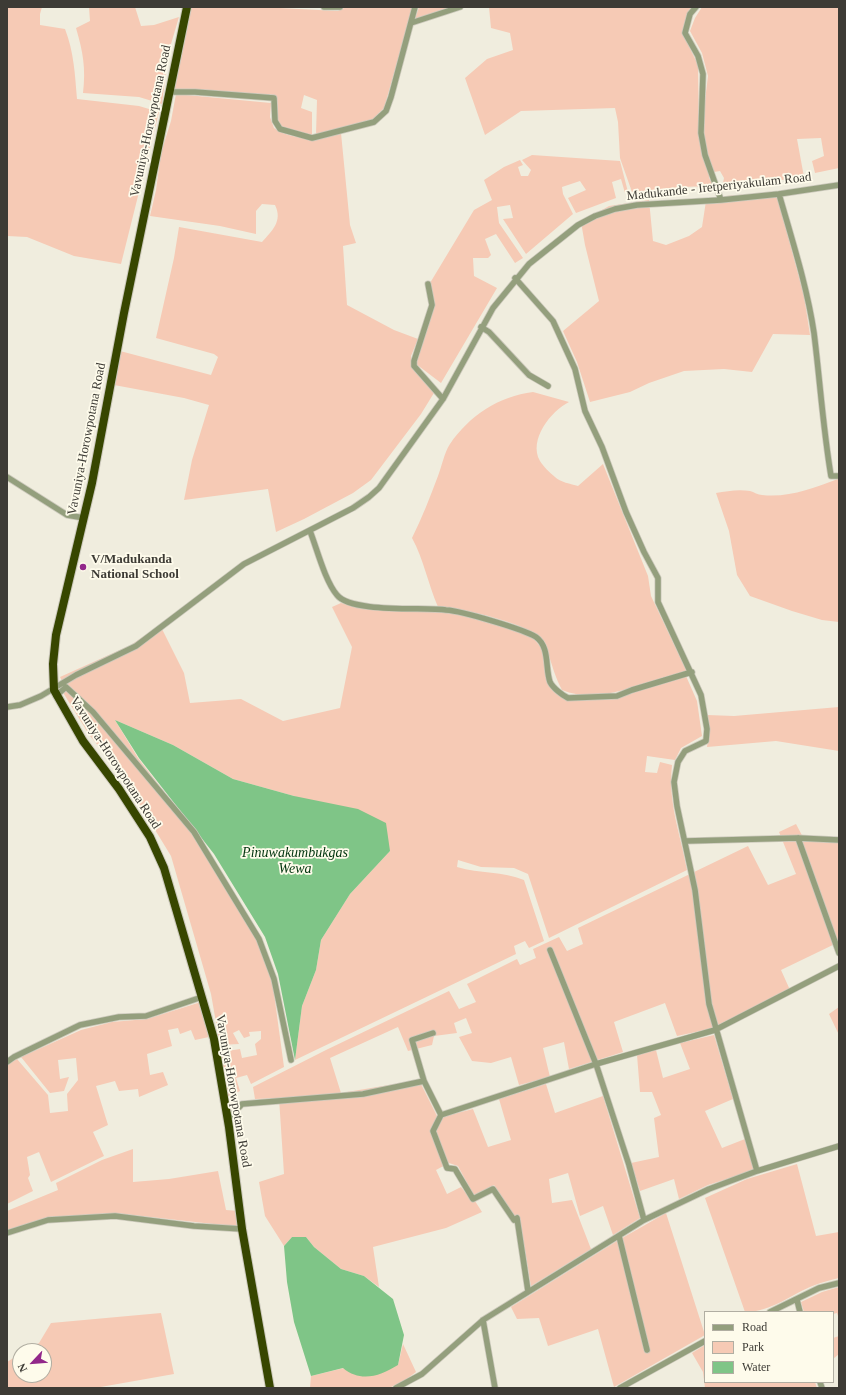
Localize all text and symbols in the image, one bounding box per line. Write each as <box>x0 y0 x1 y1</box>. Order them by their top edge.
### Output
street label: Vavuniya-Horowpotana Road <box>127 44 175 198</box>
street label: Madukande - Iretperiyakulam Road <box>626 170 812 204</box>
street label: Vavuniya-Horowpotana Road <box>65 361 109 517</box>
place label: V/Madukanda National School <box>91 552 179 583</box>
marker: V/Madukanda National School <box>78 562 88 572</box>
street label: Vavuniya-Horowpotana Road <box>66 694 164 832</box>
water label: Pinuwakumbukgas Wewa <box>242 845 348 878</box>
street label: Vavuniya-Horowpotana Road <box>212 1013 254 1169</box>
legend <box>704 1311 834 1383</box>
text: Road <box>742 1320 767 1334</box>
text: Park <box>742 1340 764 1354</box>
north arrow <box>12 1343 52 1383</box>
text: Water <box>742 1360 770 1374</box>
text: N <box>15 1362 29 1374</box>

